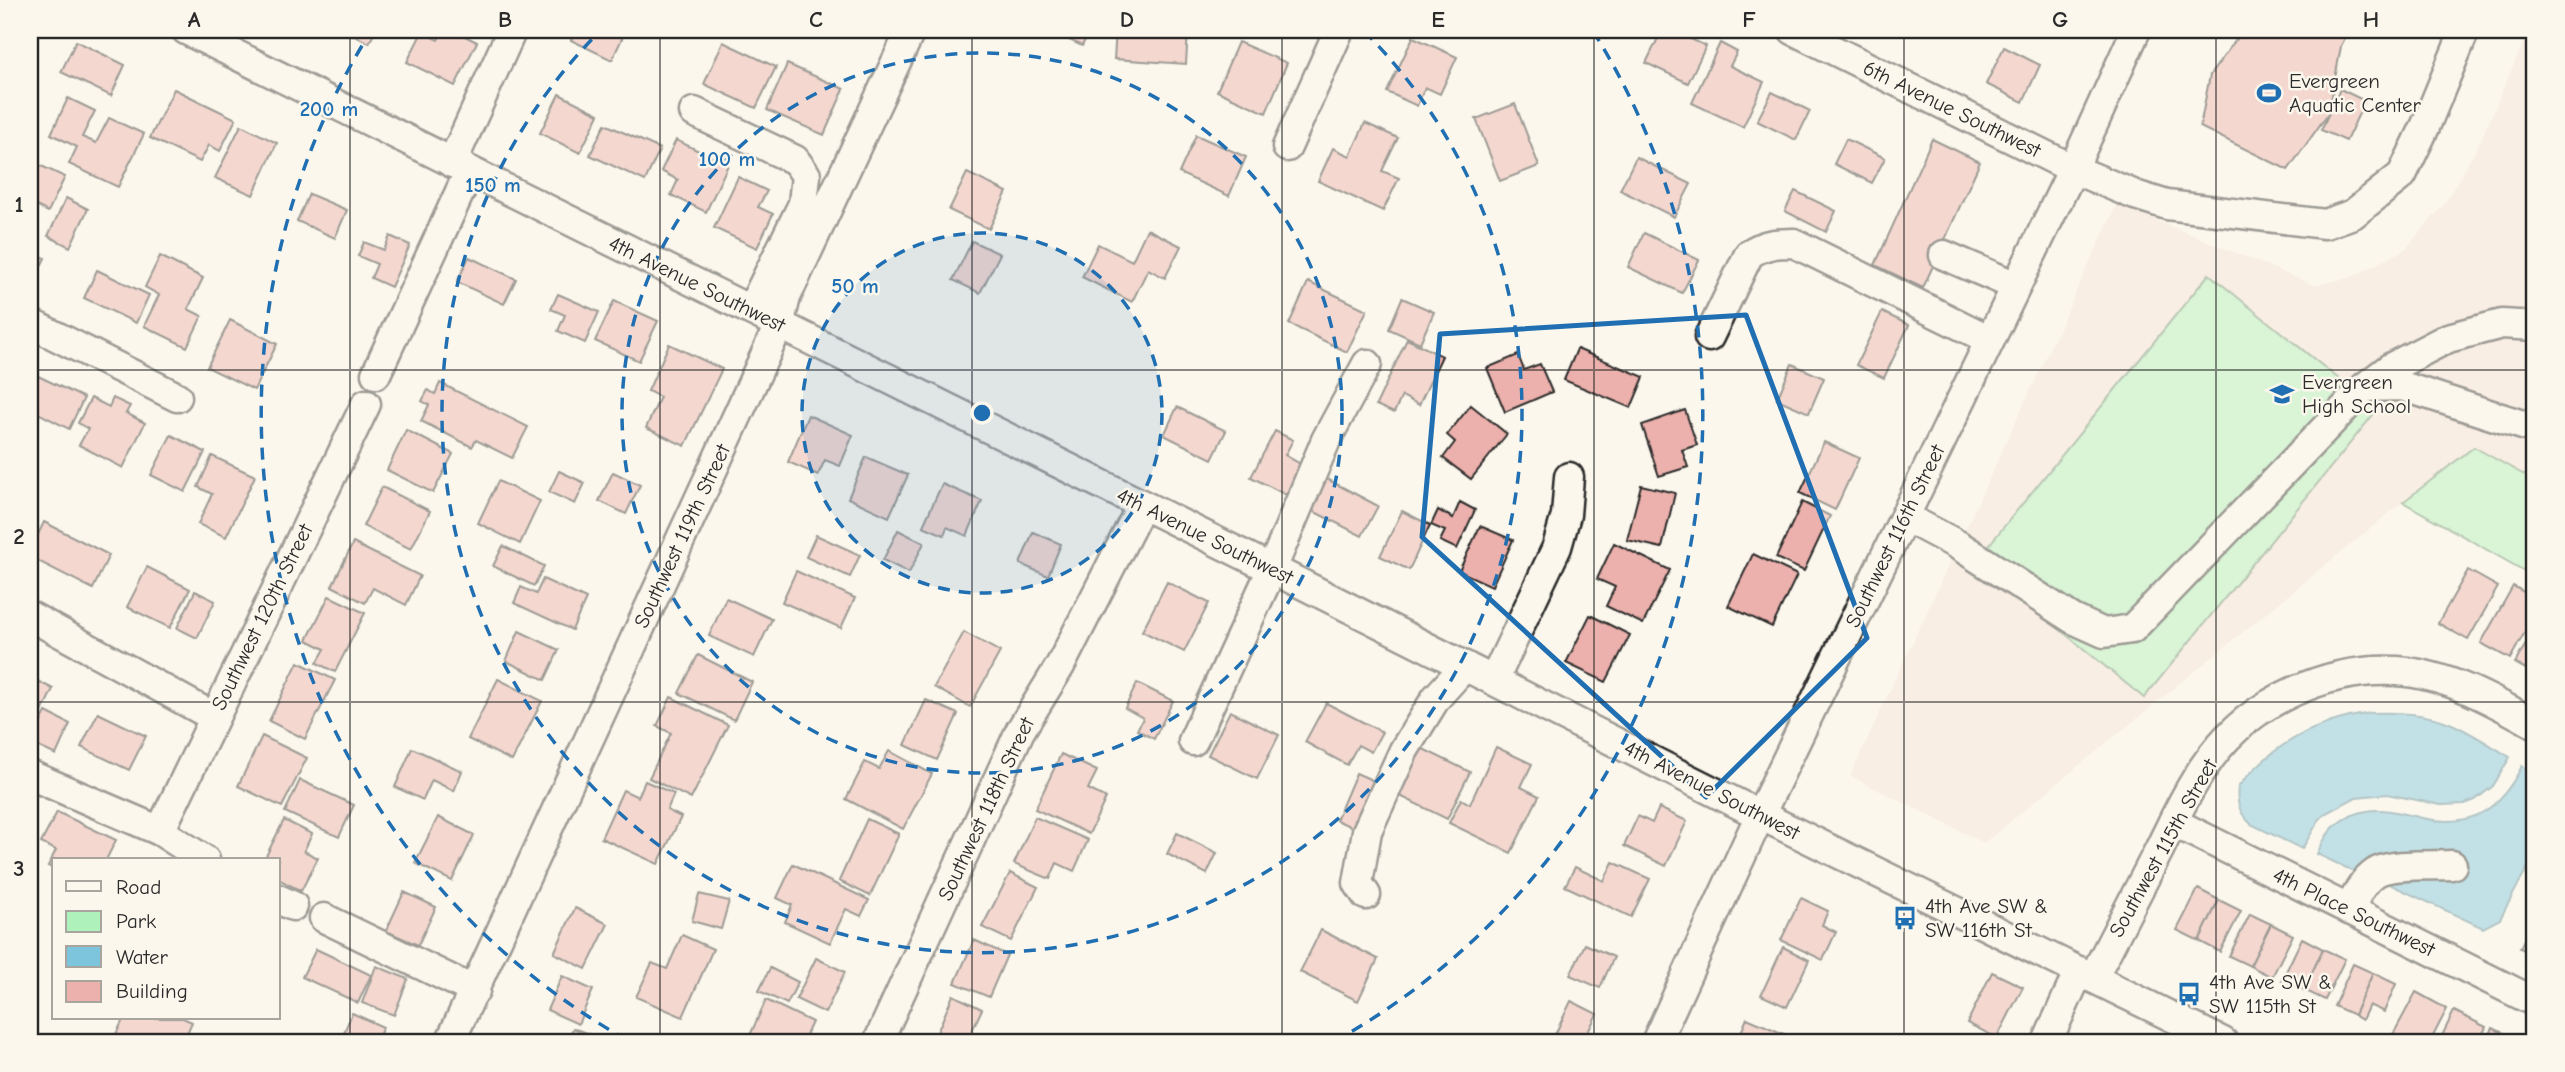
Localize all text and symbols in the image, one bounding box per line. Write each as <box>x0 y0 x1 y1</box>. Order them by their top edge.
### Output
text: A <box>188 6 201 33</box>
text: B <box>498 6 512 33</box>
text: C <box>809 6 823 33</box>
text: D <box>1120 6 1134 33</box>
text: E <box>1431 6 1445 33</box>
text: F <box>1742 6 1756 33</box>
text: G <box>2052 6 2068 33</box>
text: H <box>2363 6 2379 33</box>
street label: 6th Avenue Southwest <box>1859 56 2046 163</box>
place label: Evergreen Aquatic Center <box>2289 69 2421 117</box>
sports icon: Evergreen Aquatic Center <box>2255 79 2283 107</box>
text: 200 m <box>300 97 358 121</box>
text: 100 m <box>699 147 755 171</box>
text: 150 m <box>465 173 521 197</box>
text: 1 <box>14 191 24 218</box>
street label: 4th Avenue Southwest <box>605 231 790 338</box>
text: 50 m <box>831 274 879 298</box>
place label: Evergreen High School <box>2302 370 2411 418</box>
school or university icon: Evergreen High School <box>2268 380 2296 408</box>
centre of rings <box>970 401 994 425</box>
street label: Southwest 119th Street <box>629 439 736 632</box>
street label: Southwest 116th Street <box>1840 440 1950 631</box>
street label: 4th Avenue Southwest <box>1113 483 1298 590</box>
street label: Southwest 120th Street <box>206 519 318 714</box>
text: 2 <box>13 523 25 550</box>
street label: Southwest 118th Street <box>933 713 1039 904</box>
street label: 4th Avenue Southwest <box>1620 735 1805 845</box>
street label: Southwest 115th Street <box>2104 754 2222 941</box>
text: 3 <box>13 855 25 882</box>
legend <box>52 858 280 1020</box>
street label: 4th Place Southwest <box>2269 862 2440 962</box>
text: Road <box>116 875 161 899</box>
place label: 4th Ave SW & SW 116th St <box>1925 894 2048 942</box>
bus stop icon: 4th Ave SW & SW 116th St <box>1891 904 1919 932</box>
text: Park <box>116 909 156 933</box>
text: Water <box>116 945 169 969</box>
place label: 4th Ave SW & SW 115th St <box>2209 970 2332 1018</box>
text: Building <box>116 979 188 1003</box>
bus stop icon: 4th Ave SW & SW 115th St <box>2175 980 2203 1008</box>

